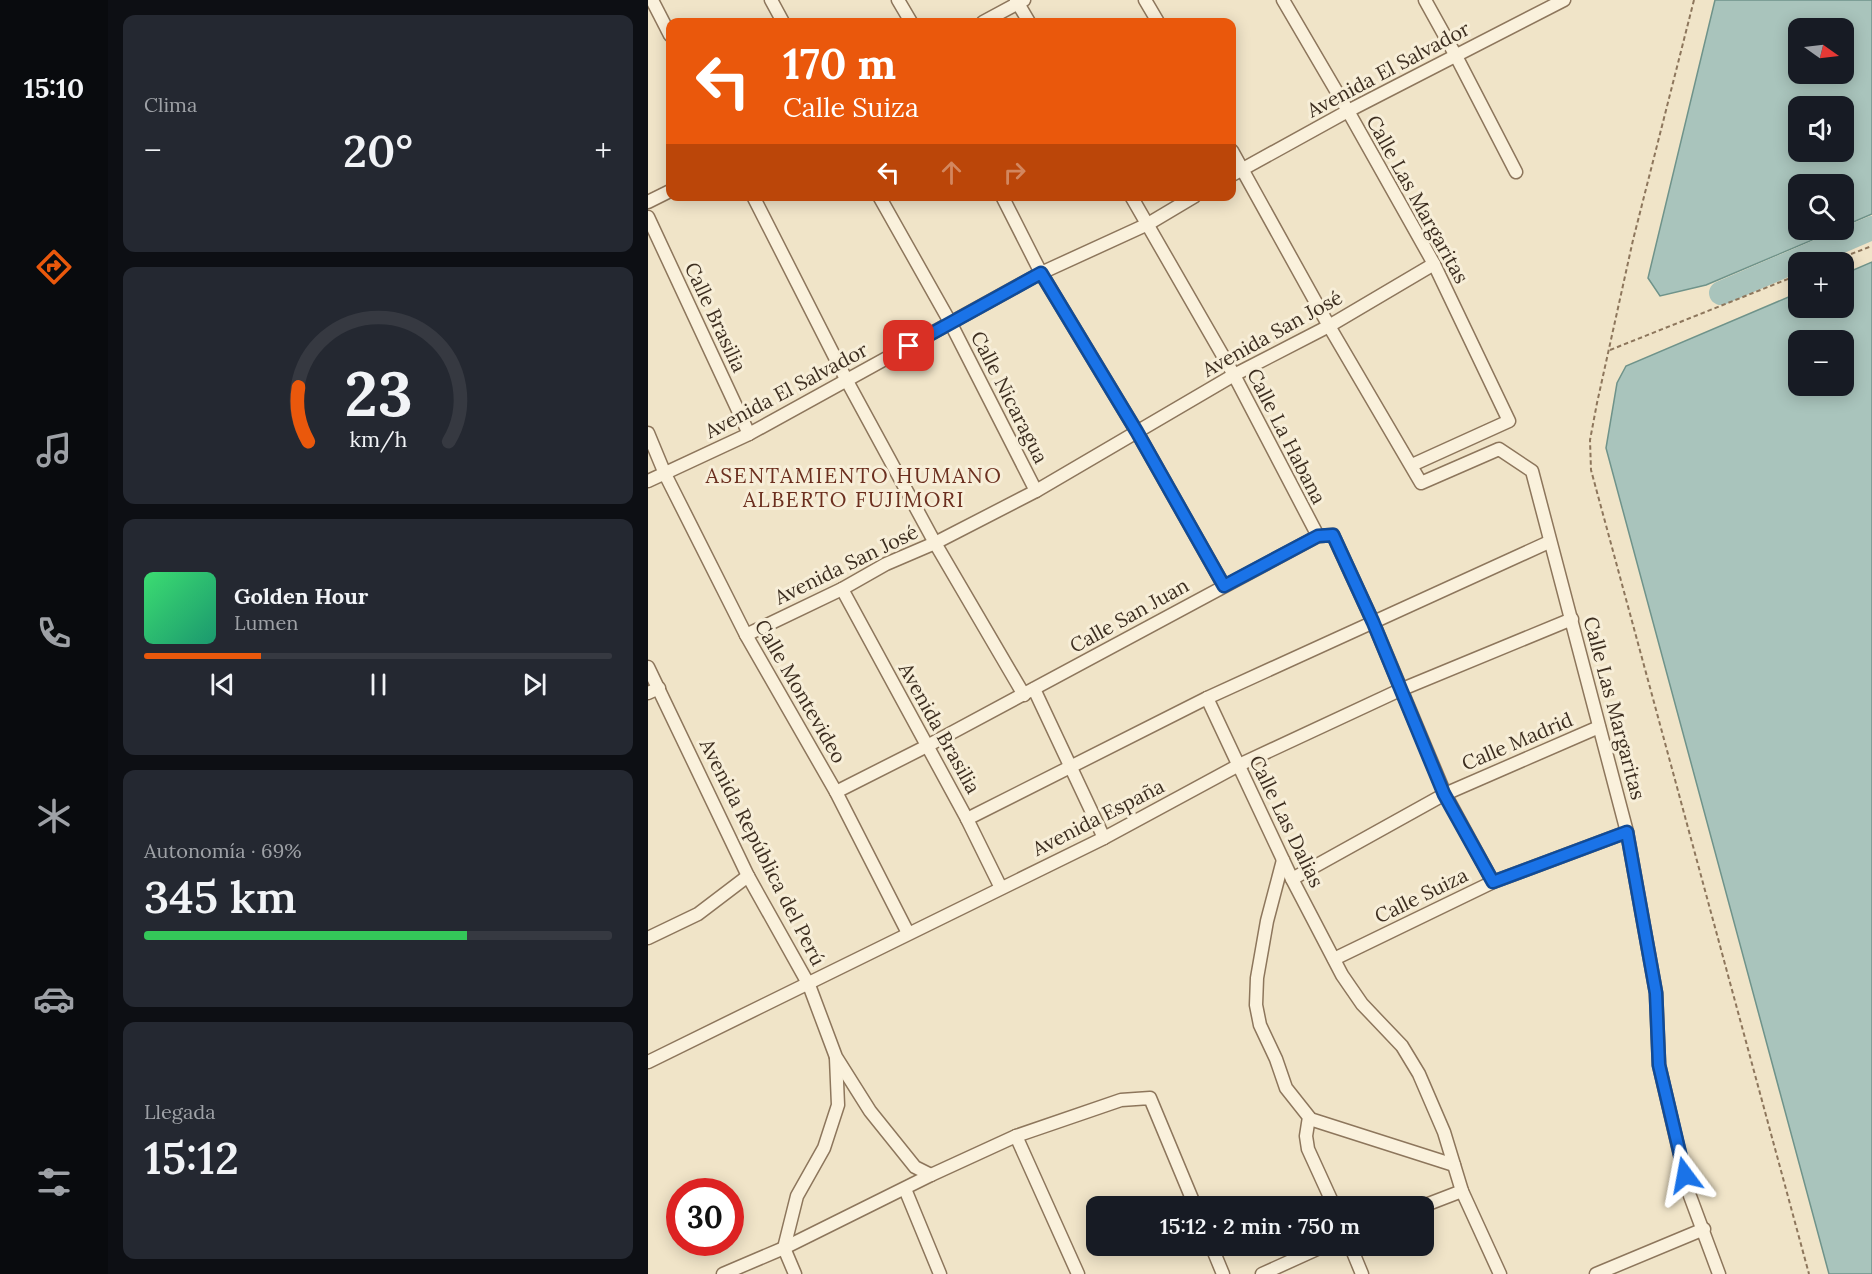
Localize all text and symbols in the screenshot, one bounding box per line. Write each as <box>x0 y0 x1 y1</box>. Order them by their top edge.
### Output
street label: Avenida El Salvador <box>1301 15 1474 123</box>
north arrow <box>1788 18 1854 84</box>
map controls <box>1788 18 1854 396</box>
text: 170 m <box>783 37 896 91</box>
icon: left <box>684 42 762 120</box>
text: 15:10 <box>24 71 84 105</box>
text: Calle Suiza <box>783 90 919 124</box>
text: Clima <box>144 92 197 117</box>
button: sound <box>1788 96 1854 162</box>
street label: Calle Las Margaritas <box>1361 110 1475 288</box>
text: 20° <box>343 122 413 179</box>
text: − <box>144 129 162 171</box>
text: + <box>594 129 612 171</box>
icon: left <box>872 156 905 189</box>
icon: ahead <box>935 156 968 189</box>
icon: right <box>998 156 1031 189</box>
button: search <box>1788 174 1854 240</box>
icon: directions <box>33 246 75 288</box>
button: + <box>1788 252 1854 318</box>
street label: Calle Brasilia <box>680 258 752 376</box>
street label: Avenida San José <box>1197 284 1347 382</box>
pin <box>883 320 934 371</box>
street label: Calle Nicaragua <box>966 327 1054 467</box>
icon: arrive <box>892 329 925 362</box>
button: − <box>1788 330 1854 396</box>
street label: Avenida El Salvador <box>699 336 872 444</box>
text: 23 <box>344 353 412 433</box>
street label: Calle La Habana <box>1242 364 1332 508</box>
text: km/h <box>349 426 407 454</box>
icon: music <box>33 429 75 471</box>
district label: ASENTAMIENTO HUMANO ALBERTO FUJIMORI <box>705 462 1002 513</box>
street label: Avenida San José <box>769 518 922 610</box>
street label: Calle San Juan <box>1065 572 1193 658</box>
text: Golden Hour <box>234 582 368 610</box>
text: Lumen <box>234 610 298 635</box>
icon: phone <box>33 612 75 654</box>
street label: Calle Las Margaritas <box>1579 614 1651 802</box>
street label: Calle Montevideo <box>750 615 852 767</box>
street label: Avenida Brasilia <box>893 657 986 798</box>
icon: previous <box>206 668 239 701</box>
icon: pause <box>362 668 395 701</box>
icon: next <box>518 668 551 701</box>
street label: Calle Madrid <box>1458 706 1576 776</box>
street label: Avenida República del Perú <box>694 734 831 970</box>
street label: Calle Las Dalias <box>1244 751 1330 891</box>
street label: Avenida España <box>1027 773 1168 861</box>
icon: climate <box>33 795 75 837</box>
text: Autonomía · 69% <box>144 838 302 863</box>
street label: Calle Suiza <box>1370 862 1472 928</box>
text: 345 km <box>144 868 297 925</box>
icon: car <box>33 978 75 1020</box>
text: Llegada <box>144 1099 216 1124</box>
text: 15:12 <box>144 1129 239 1186</box>
position arrow <box>1653 1143 1717 1207</box>
icon: filters <box>33 1161 75 1203</box>
speed limit sign: 30 <box>666 1178 744 1256</box>
text: 15:12 · 2 min · 750 m <box>1160 1212 1360 1240</box>

